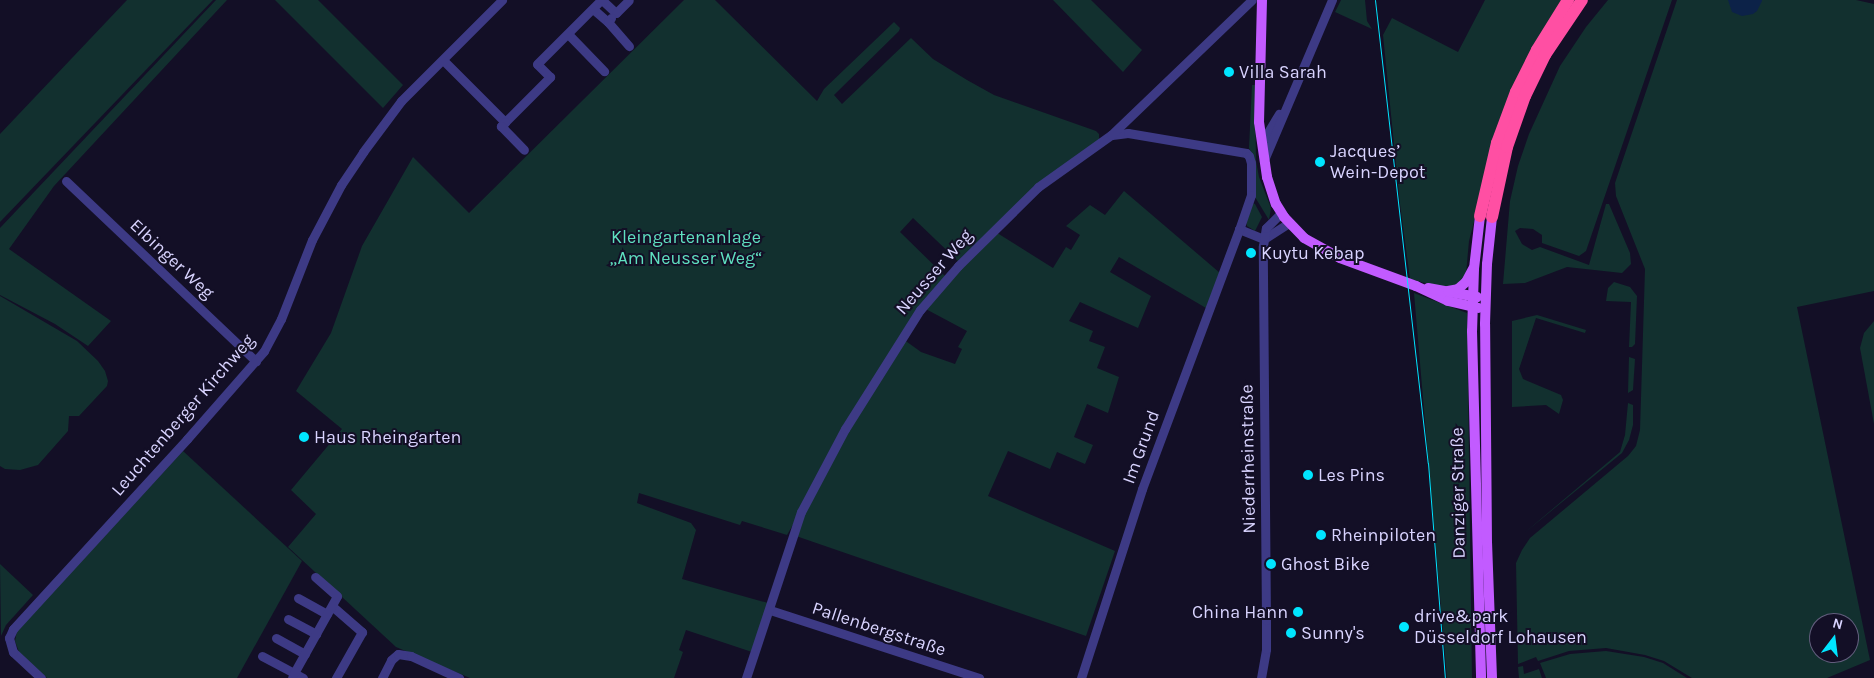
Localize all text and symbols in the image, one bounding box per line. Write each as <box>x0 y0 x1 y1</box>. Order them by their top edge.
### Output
place label: Villa Sarah <box>1239 61 1327 83</box>
marker: Villa Sarah <box>1223 66 1235 78</box>
place label: Jacques’ Wein-Depot <box>1330 141 1425 183</box>
marker: Jacques’ Wein-Depot <box>1314 156 1326 168</box>
street label: Elbinger Weg <box>125 215 219 303</box>
street label: Neusser Weg <box>891 225 977 319</box>
park label: Kleingartenanlage „Am Neusser Weg“ <box>610 227 762 270</box>
place label: Kuytu Kebap <box>1261 242 1364 264</box>
marker: Kuytu Kebap <box>1245 247 1257 259</box>
street label: Leuchtenberger Kirchweg <box>107 330 259 500</box>
street label: Niederrheinstraße <box>1236 384 1260 534</box>
street label: Im Grund <box>1118 407 1164 487</box>
place label: Haus Rheingarten <box>314 426 461 448</box>
street label: Danziger Straße <box>1446 427 1470 559</box>
marker: Haus Rheingarten <box>298 431 310 443</box>
place label: Les Pins <box>1318 464 1385 486</box>
marker: Les Pins <box>1302 469 1314 481</box>
place label: Rheinpiloten <box>1331 524 1436 546</box>
marker: Rheinpiloten <box>1315 529 1327 541</box>
place label: Ghost Bike <box>1281 553 1370 575</box>
marker: Ghost Bike <box>1265 558 1277 570</box>
street label: Pallenbergstraße <box>809 597 949 661</box>
place label: China Hann <box>1192 601 1288 623</box>
marker: China Hann <box>1292 606 1304 618</box>
place label: drive&park Düsseldorf Lohausen <box>1414 606 1587 649</box>
north arrow <box>1809 613 1859 663</box>
text: N <box>1831 614 1845 634</box>
marker: drive&park Düsseldorf Lohausen <box>1398 621 1410 633</box>
place label: Sunny's <box>1301 622 1365 644</box>
marker: Sunny's <box>1285 627 1297 639</box>

